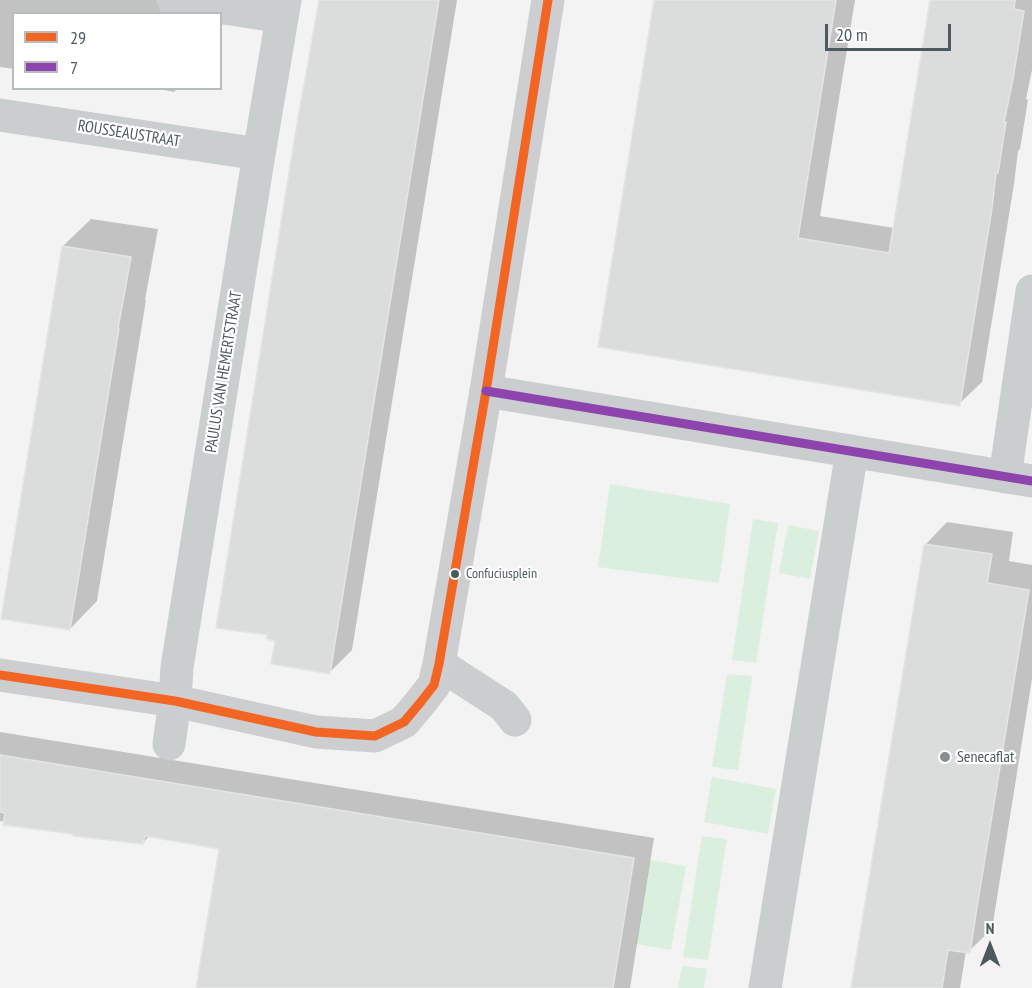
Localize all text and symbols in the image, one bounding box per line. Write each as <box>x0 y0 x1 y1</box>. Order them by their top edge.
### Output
legend <box>12 12 222 90</box>
scale bar <box>828 12 954 50</box>
text: 20 m <box>836 23 868 46</box>
text: 29 <box>70 26 86 49</box>
text: 7 <box>70 56 78 79</box>
street label: ROUSSEAUSTRAAT <box>76 116 182 152</box>
street label: PAULUS VAN HEMERTSTRAAT <box>202 290 246 454</box>
place label: Confuciusplein <box>466 566 537 582</box>
marker: Confuciusplein <box>449 568 461 580</box>
place label: Senecaflat <box>957 747 1014 767</box>
marker: Senecaflat <box>938 750 952 764</box>
north arrow <box>960 916 1020 976</box>
text: N <box>986 918 994 938</box>

